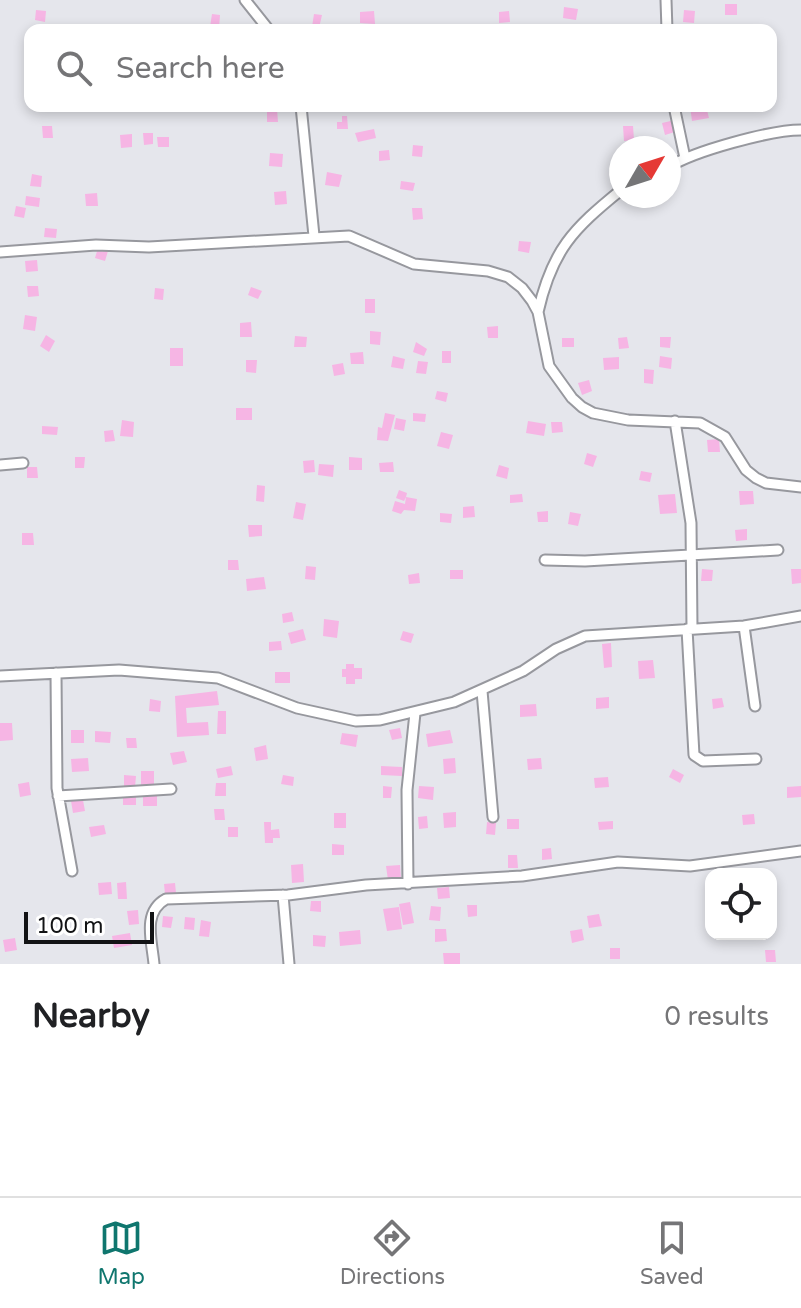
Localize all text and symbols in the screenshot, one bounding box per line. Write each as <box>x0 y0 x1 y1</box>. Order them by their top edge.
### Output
search box <box>24 24 777 112</box>
icon: search <box>52 46 96 90</box>
text: Search here <box>116 50 285 87</box>
north arrow <box>609 136 681 208</box>
map controls <box>705 868 777 940</box>
button: locate <box>705 868 777 940</box>
scale bar <box>24 908 154 944</box>
text: 100 m <box>36 913 103 939</box>
text: Nearby <box>32 996 150 1037</box>
text: 0 results <box>664 1001 769 1032</box>
tab: Map <box>97 1216 145 1290</box>
tab: Directions <box>340 1216 445 1290</box>
tab: Saved <box>640 1216 704 1290</box>

